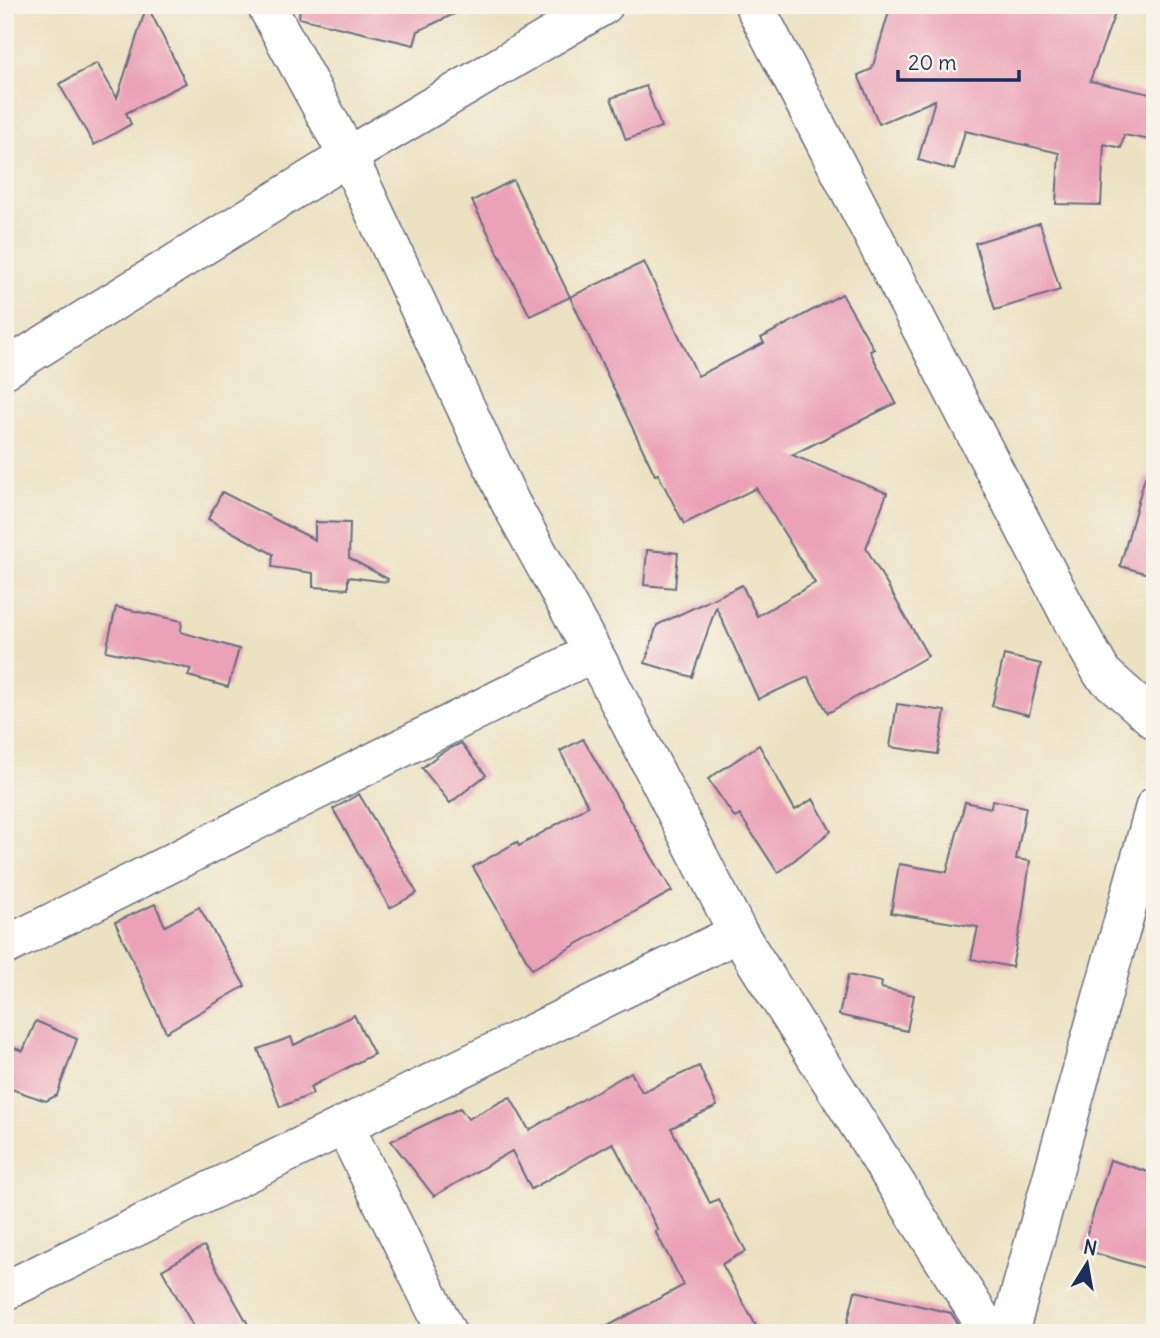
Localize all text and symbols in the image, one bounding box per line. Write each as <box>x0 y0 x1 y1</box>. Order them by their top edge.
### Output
scale bar <box>898 38 1018 82</box>
text: 20 m <box>908 49 957 76</box>
north arrow <box>1052 1230 1122 1300</box>
text: N <box>1082 1234 1099 1260</box>

